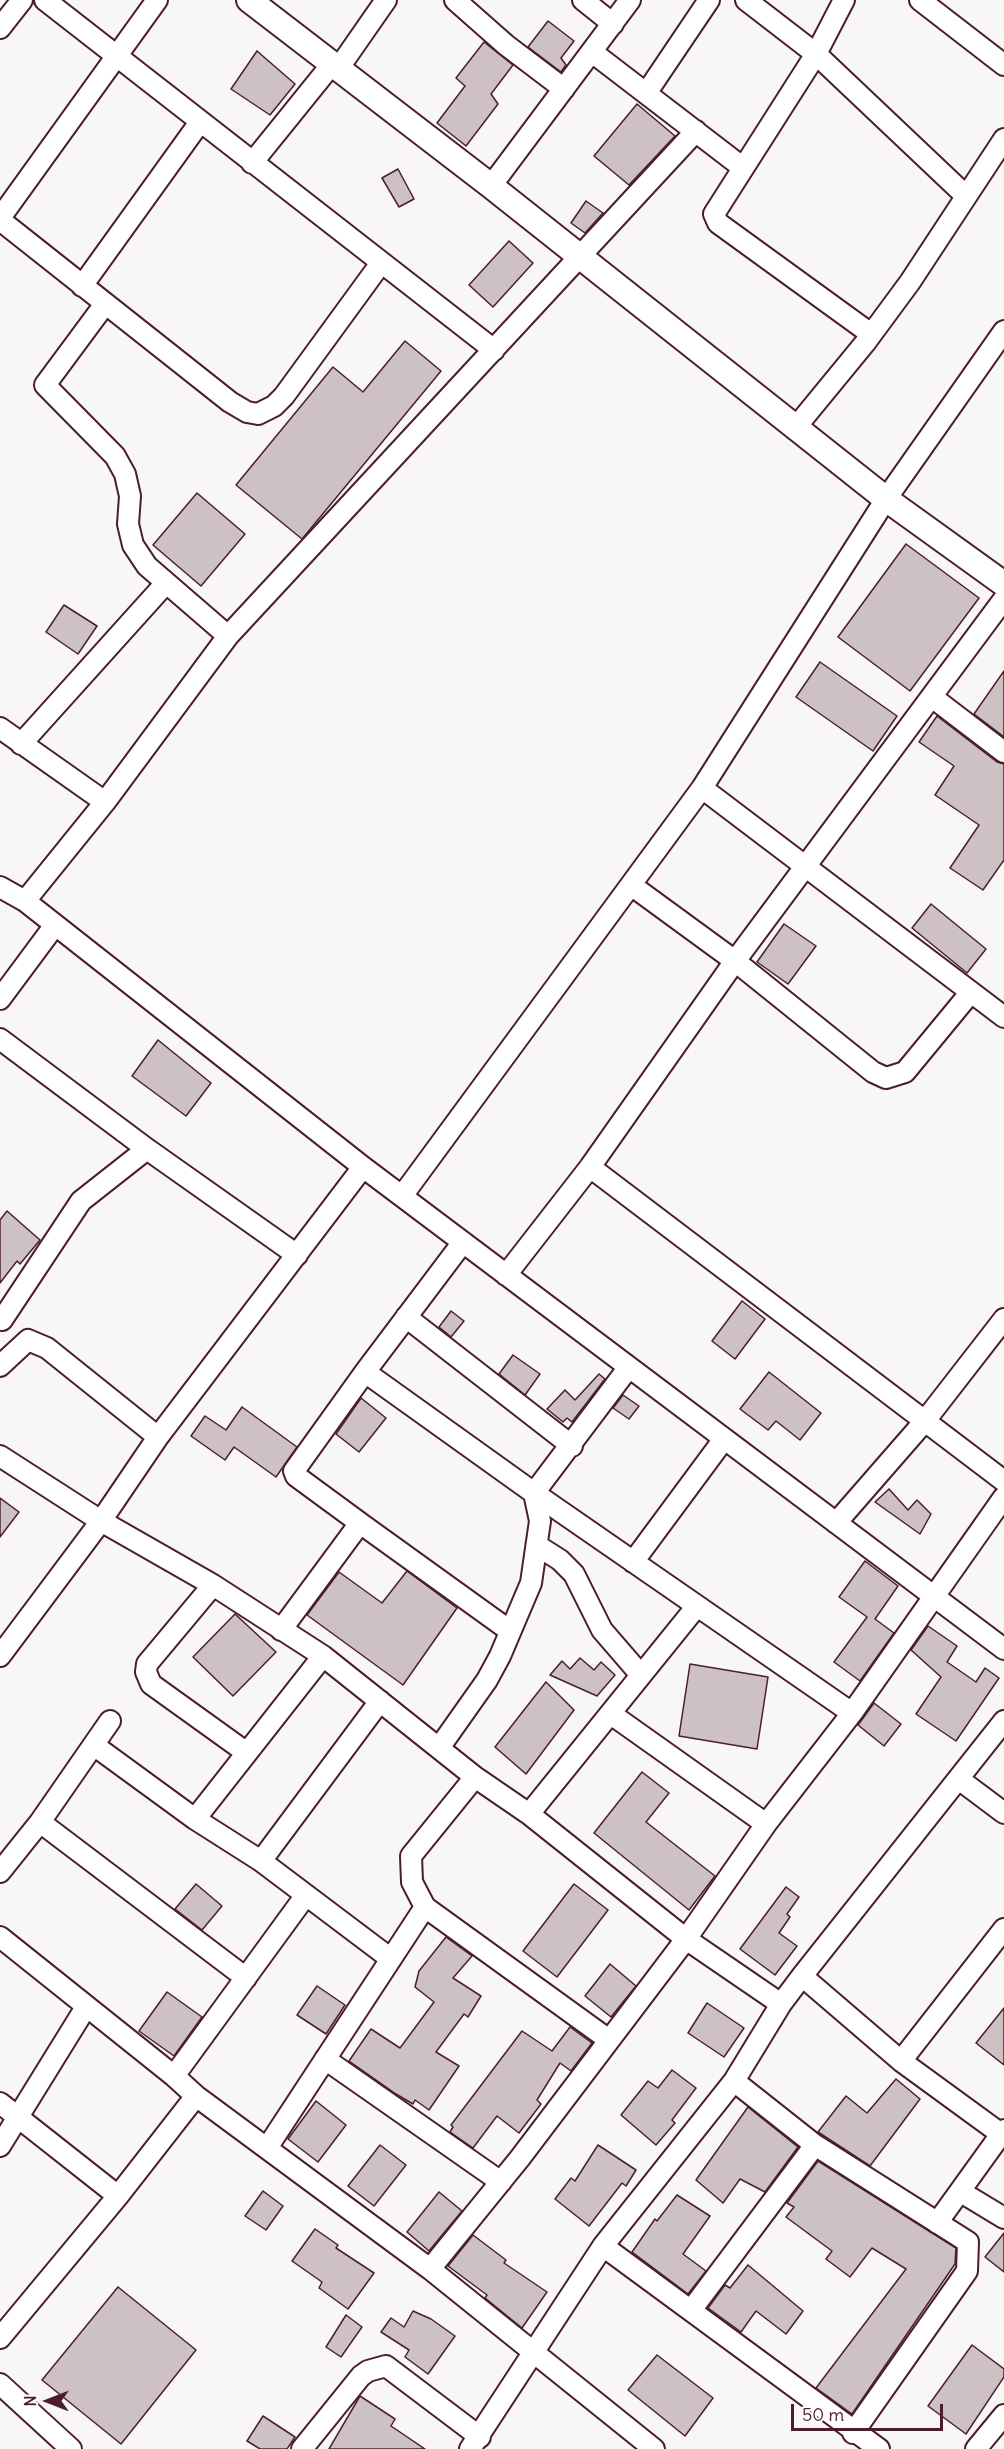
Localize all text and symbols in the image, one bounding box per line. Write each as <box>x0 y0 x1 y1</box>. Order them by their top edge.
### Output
north arrow <box>18 2371 78 2431</box>
scale bar <box>794 2392 946 2430</box>
text: N <box>20 2395 40 2407</box>
text: 50 m <box>802 2403 844 2426</box>

